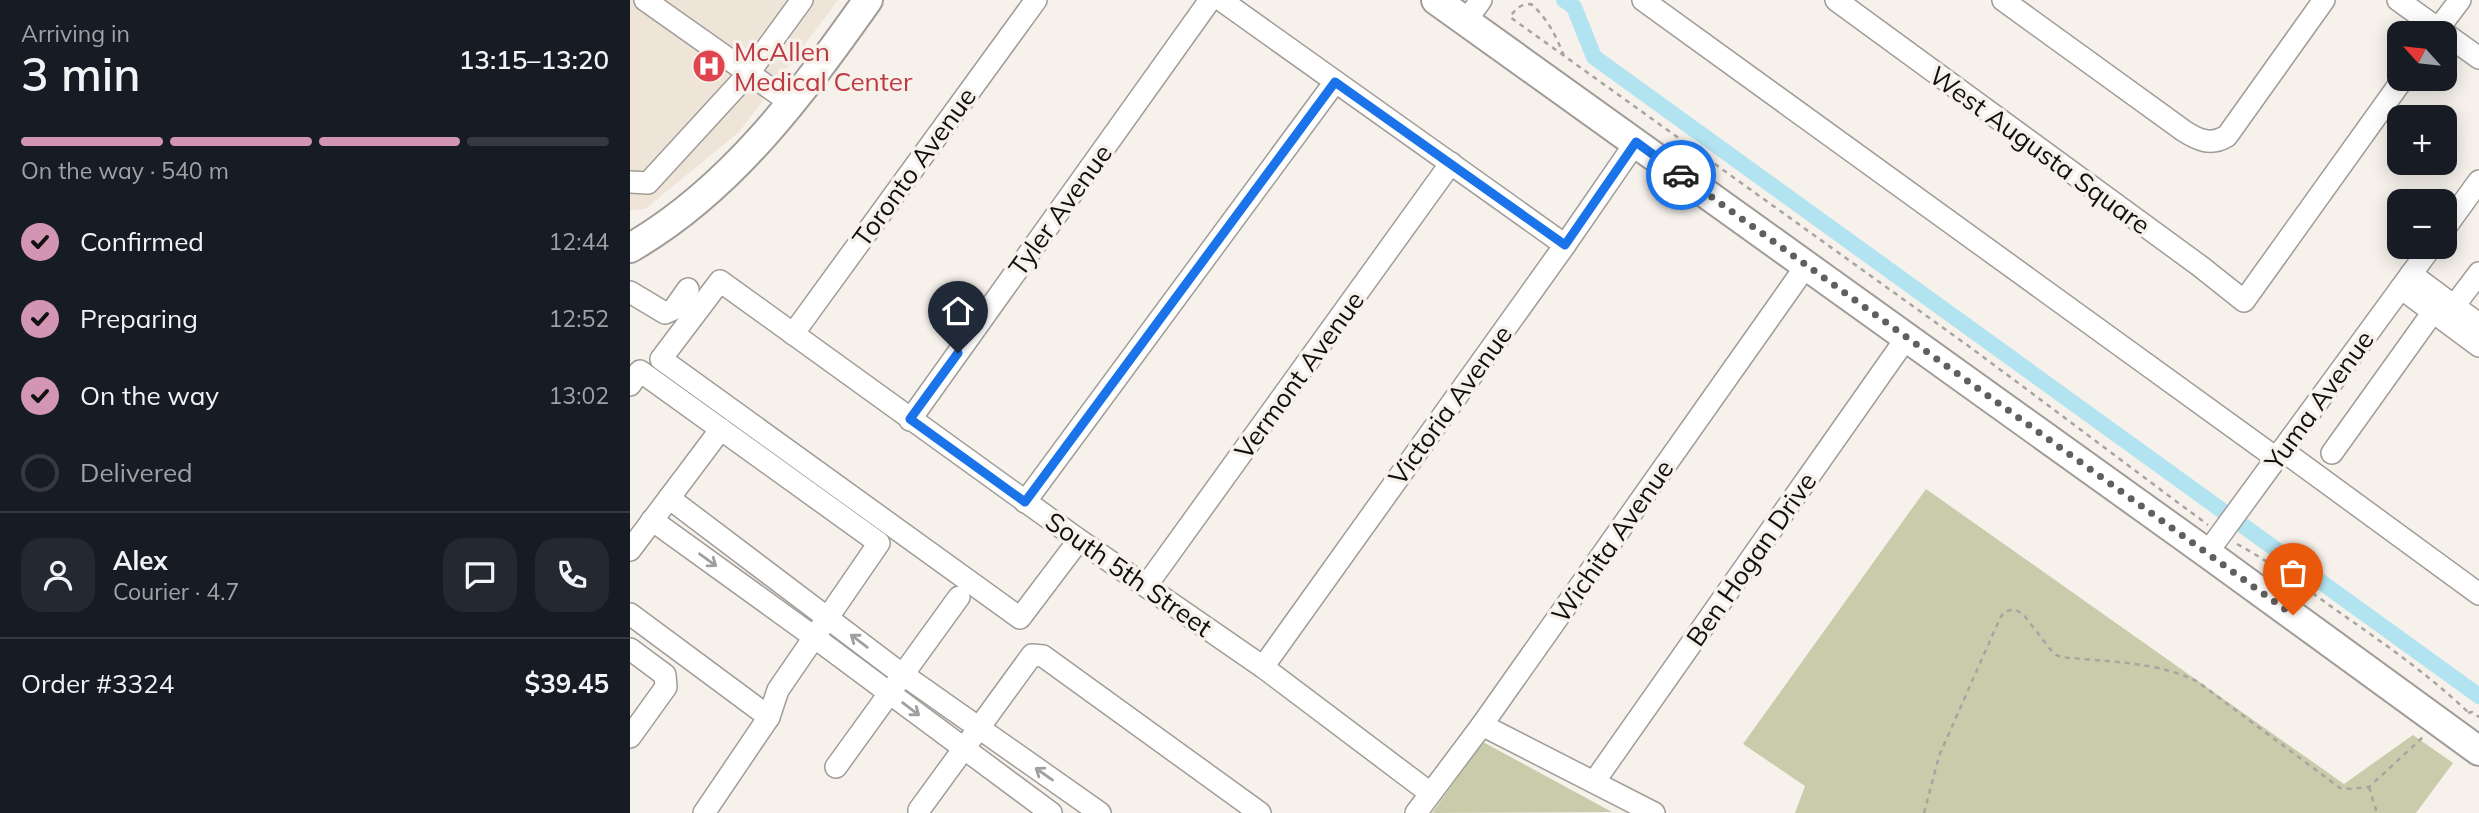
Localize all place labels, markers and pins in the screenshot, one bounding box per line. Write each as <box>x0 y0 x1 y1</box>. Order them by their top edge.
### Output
place label: McAllen Medical Center <box>734 35 913 98</box>
hospital icon: McAllen Medical Center <box>690 47 728 85</box>
pin <box>928 281 988 353</box>
pin <box>2263 543 2323 615</box>

